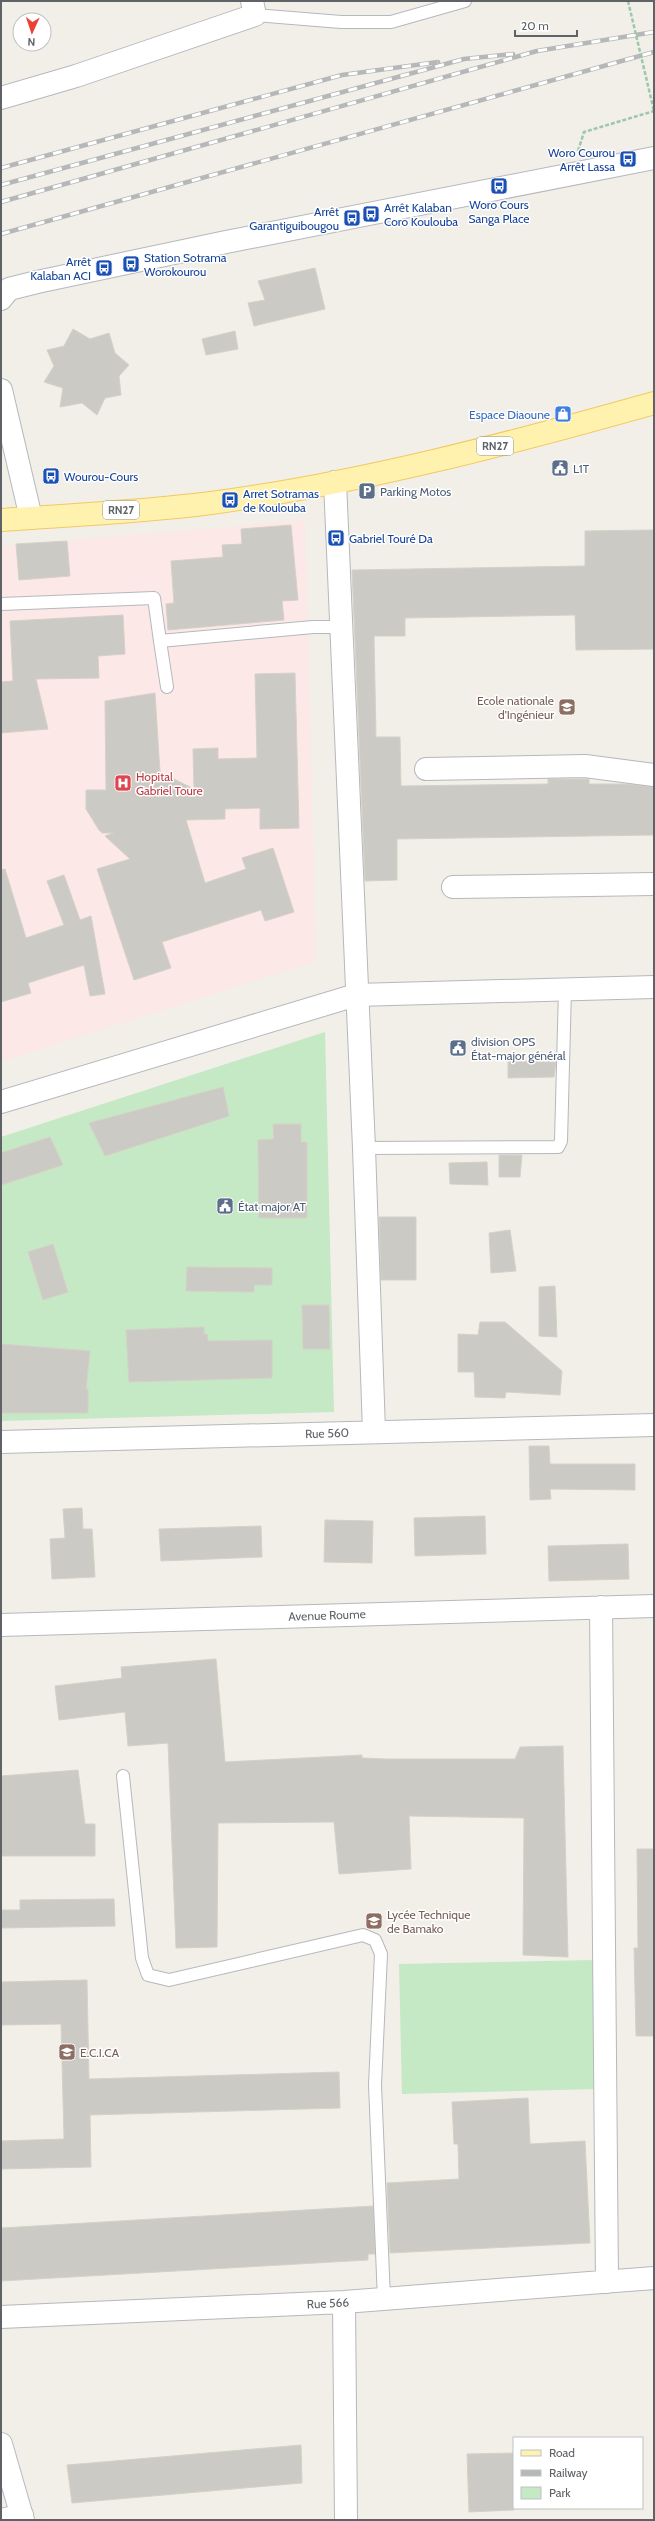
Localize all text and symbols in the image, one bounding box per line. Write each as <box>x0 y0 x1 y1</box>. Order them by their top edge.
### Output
north arrow <box>12 12 52 52</box>
scale bar <box>515 12 577 38</box>
text: 20 m <box>521 18 549 33</box>
text: N <box>27 35 36 49</box>
place label: Woro Courou Arrêt Lassa <box>548 145 615 174</box>
bus stop icon: Woro Courou Arrêt Lassa <box>618 149 638 169</box>
bus stop icon: Woro Cours Sanga Place <box>489 176 509 196</box>
place label: Woro Cours Sanga Place <box>469 197 529 226</box>
place label: Arrêt Kalaban Coro Koulouba <box>384 200 458 229</box>
place label: Arrêt Garantiguibougou <box>249 204 339 233</box>
bus stop icon: Arrêt Kalaban Coro Koulouba <box>361 204 381 224</box>
bus stop icon: Arrêt Garantiguibougou <box>342 208 362 228</box>
place label: Station Sotrama Worokourou <box>144 250 227 279</box>
place label: Arrêt Kalaban ACI <box>30 254 91 283</box>
bus stop icon: Station Sotrama Worokourou <box>121 254 141 274</box>
bus stop icon: Arrêt Kalaban ACI <box>94 258 114 278</box>
shop icon: Espace Diaoune <box>553 404 573 424</box>
place label: Espace Diaoune <box>469 407 550 422</box>
road number: RN27 <box>477 437 513 455</box>
public building icon: L1T <box>550 458 570 478</box>
place label: L1T <box>573 461 590 476</box>
bus stop icon: Wourou-Cours <box>41 466 61 486</box>
place label: Wourou-Cours <box>64 469 138 484</box>
parking icon: Parking Motos <box>357 481 377 501</box>
place label: Parking Motos <box>380 484 451 499</box>
place label: Arret Sotramas de Koulouba <box>243 486 319 515</box>
bus stop icon: Arret Sotramas de Koulouba <box>220 490 240 510</box>
road number: RN27 <box>103 501 139 519</box>
bus stop icon: Gabriel Touré Da <box>326 528 346 548</box>
place label: Gabriel Touré Da <box>349 531 433 546</box>
place label: Ecole nationale d'Ingénieur <box>477 693 554 722</box>
school or university icon: Ecole nationale d'Ingénieur <box>557 697 577 717</box>
place label: Hopital Gabriel Toure <box>136 769 203 798</box>
hospital icon: Hopital Gabriel Toure <box>113 773 133 793</box>
place label: division OPS État-major général <box>471 1034 566 1063</box>
public building icon: division OPS État-major général <box>448 1038 468 1058</box>
public building icon: État major AT <box>215 1196 235 1216</box>
place label: État major AT <box>238 1199 307 1214</box>
street label: Rue 560 <box>305 1425 349 1441</box>
street label: Avenue Roume <box>288 1606 366 1624</box>
place label: Lycée Technique de Bamako <box>387 1907 470 1936</box>
school or university icon: Lycée Technique de Bamako <box>364 1911 384 1931</box>
school or university icon: E.C.I.CA <box>57 2042 77 2062</box>
place label: E.C.I.CA <box>80 2045 120 2060</box>
street label: Rue 566 <box>306 2294 350 2312</box>
legend <box>513 2437 643 2509</box>
text: Road <box>549 2445 575 2460</box>
text: Railway <box>549 2465 587 2480</box>
text: Park <box>549 2485 571 2500</box>

